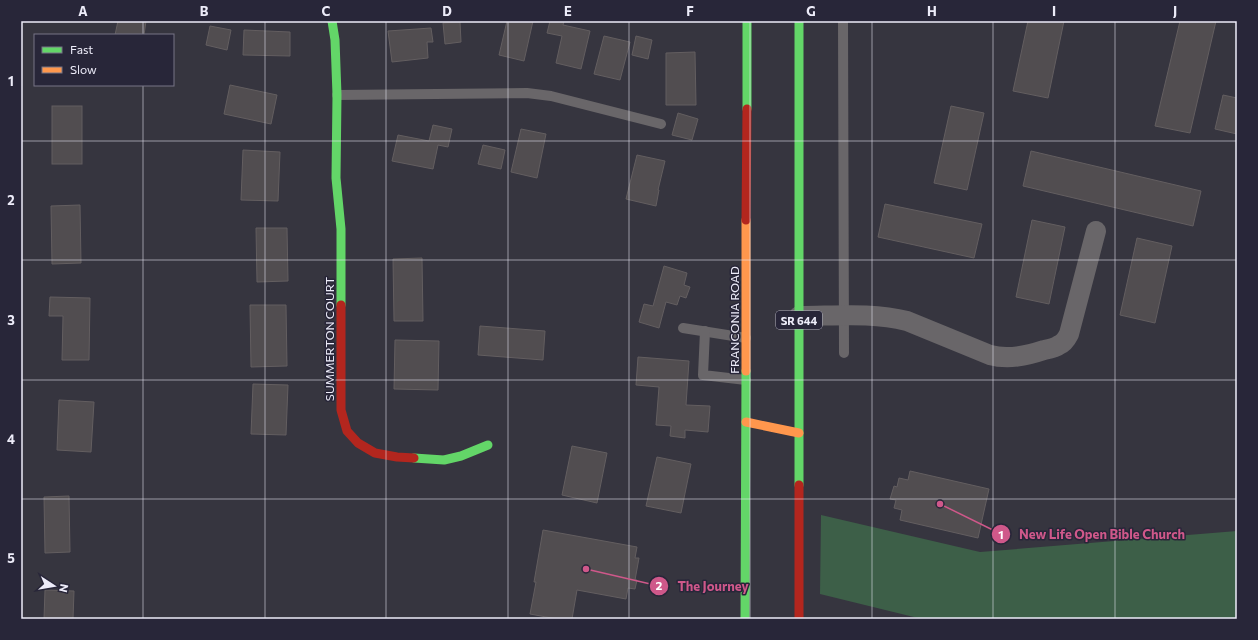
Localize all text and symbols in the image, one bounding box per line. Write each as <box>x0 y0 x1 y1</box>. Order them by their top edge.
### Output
text: A <box>78 3 88 19</box>
text: B <box>200 3 209 19</box>
text: C <box>322 3 331 19</box>
text: D <box>442 3 452 19</box>
text: E <box>564 3 572 19</box>
text: F <box>686 3 694 19</box>
text: G <box>806 3 816 19</box>
text: H <box>927 3 937 19</box>
text: I <box>1052 3 1056 19</box>
text: J <box>1173 3 1177 19</box>
legend <box>34 34 174 86</box>
text: Fast <box>70 42 93 56</box>
text: Slow <box>70 62 97 76</box>
text: 1 <box>8 73 14 89</box>
text: 2 <box>7 192 15 208</box>
street label: FRANCONIA ROAD <box>727 266 741 374</box>
street label: SUMMERTON COURT <box>322 277 336 401</box>
road number: SR 644 <box>776 311 822 329</box>
text: 3 <box>7 312 15 328</box>
text: 4 <box>7 431 15 447</box>
callout: New Life Open Bible Church <box>991 522 1193 547</box>
text: New Life Open Bible Church <box>1019 526 1185 542</box>
text: 1 <box>998 527 1004 541</box>
text: 5 <box>7 550 15 566</box>
north arrow <box>34 566 74 606</box>
callout: The Journey <box>649 574 757 599</box>
text: 2 <box>656 578 663 592</box>
text: The Journey <box>677 578 749 594</box>
text: N <box>57 583 71 594</box>

